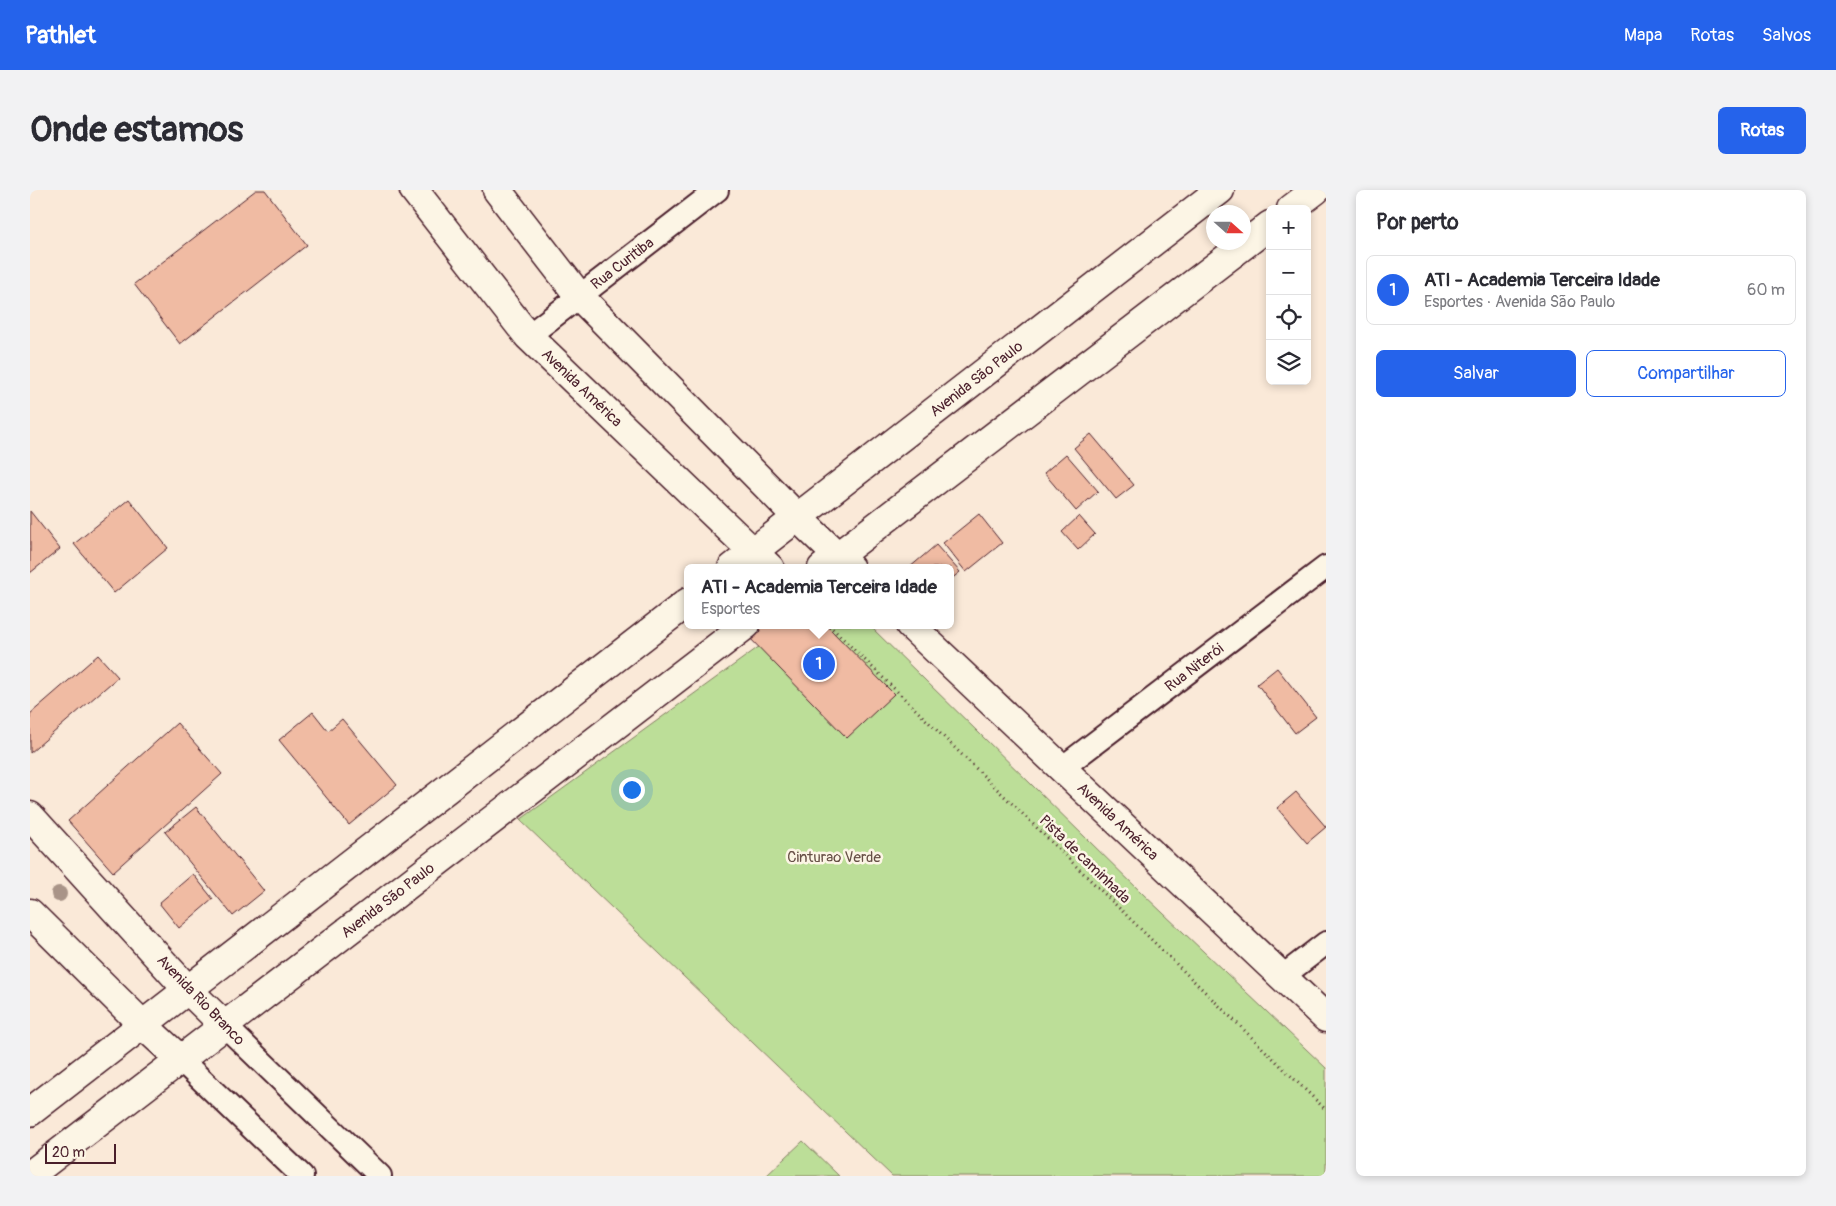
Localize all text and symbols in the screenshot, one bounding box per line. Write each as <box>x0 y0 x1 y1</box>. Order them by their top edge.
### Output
text: Pathlet <box>25 21 96 50</box>
text: Mapa <box>1624 24 1662 47</box>
text: Rotas <box>1690 24 1734 47</box>
text: Salvos <box>1762 24 1811 47</box>
button: Rotas <box>1718 107 1806 154</box>
text: Onde estamos <box>30 108 243 152</box>
north arrow <box>1206 205 1251 250</box>
map controls <box>1266 205 1311 385</box>
button: + <box>1266 205 1311 250</box>
text: Por perto <box>1376 209 1458 236</box>
street label: Rua Curitiba <box>587 233 658 294</box>
button: − <box>1266 250 1311 295</box>
text: ATI - Academia Terceira Idade <box>1424 268 1660 292</box>
text: 1 <box>1390 280 1396 300</box>
text: 60 m <box>1747 280 1785 300</box>
text: Esportes · Avenida São Paulo <box>1424 292 1615 312</box>
button: locate <box>1266 295 1311 340</box>
street label: Avenida São Paulo <box>926 337 1027 421</box>
button: layers <box>1266 340 1311 385</box>
street label: Avenida América <box>537 345 626 431</box>
button: Salvar <box>1376 350 1576 397</box>
button: Compartilhar <box>1586 350 1786 397</box>
popup <box>684 564 954 629</box>
text: ATI - Academia Terceira Idade <box>701 575 937 599</box>
text: Esportes <box>701 599 760 619</box>
street label: Rua Niterói <box>1161 639 1228 696</box>
pin: 1 <box>803 645 835 683</box>
your location <box>619 777 645 803</box>
street label: Avenida América <box>1073 779 1162 865</box>
street label: Pista de caminhada <box>1035 811 1134 908</box>
park label: Cinturao Verde <box>787 848 881 867</box>
street label: Avenida São Paulo <box>337 859 439 943</box>
street label: Avenida Rio Branco <box>153 951 249 1050</box>
scale bar <box>45 1141 116 1164</box>
text: 20 m <box>52 1144 85 1161</box>

